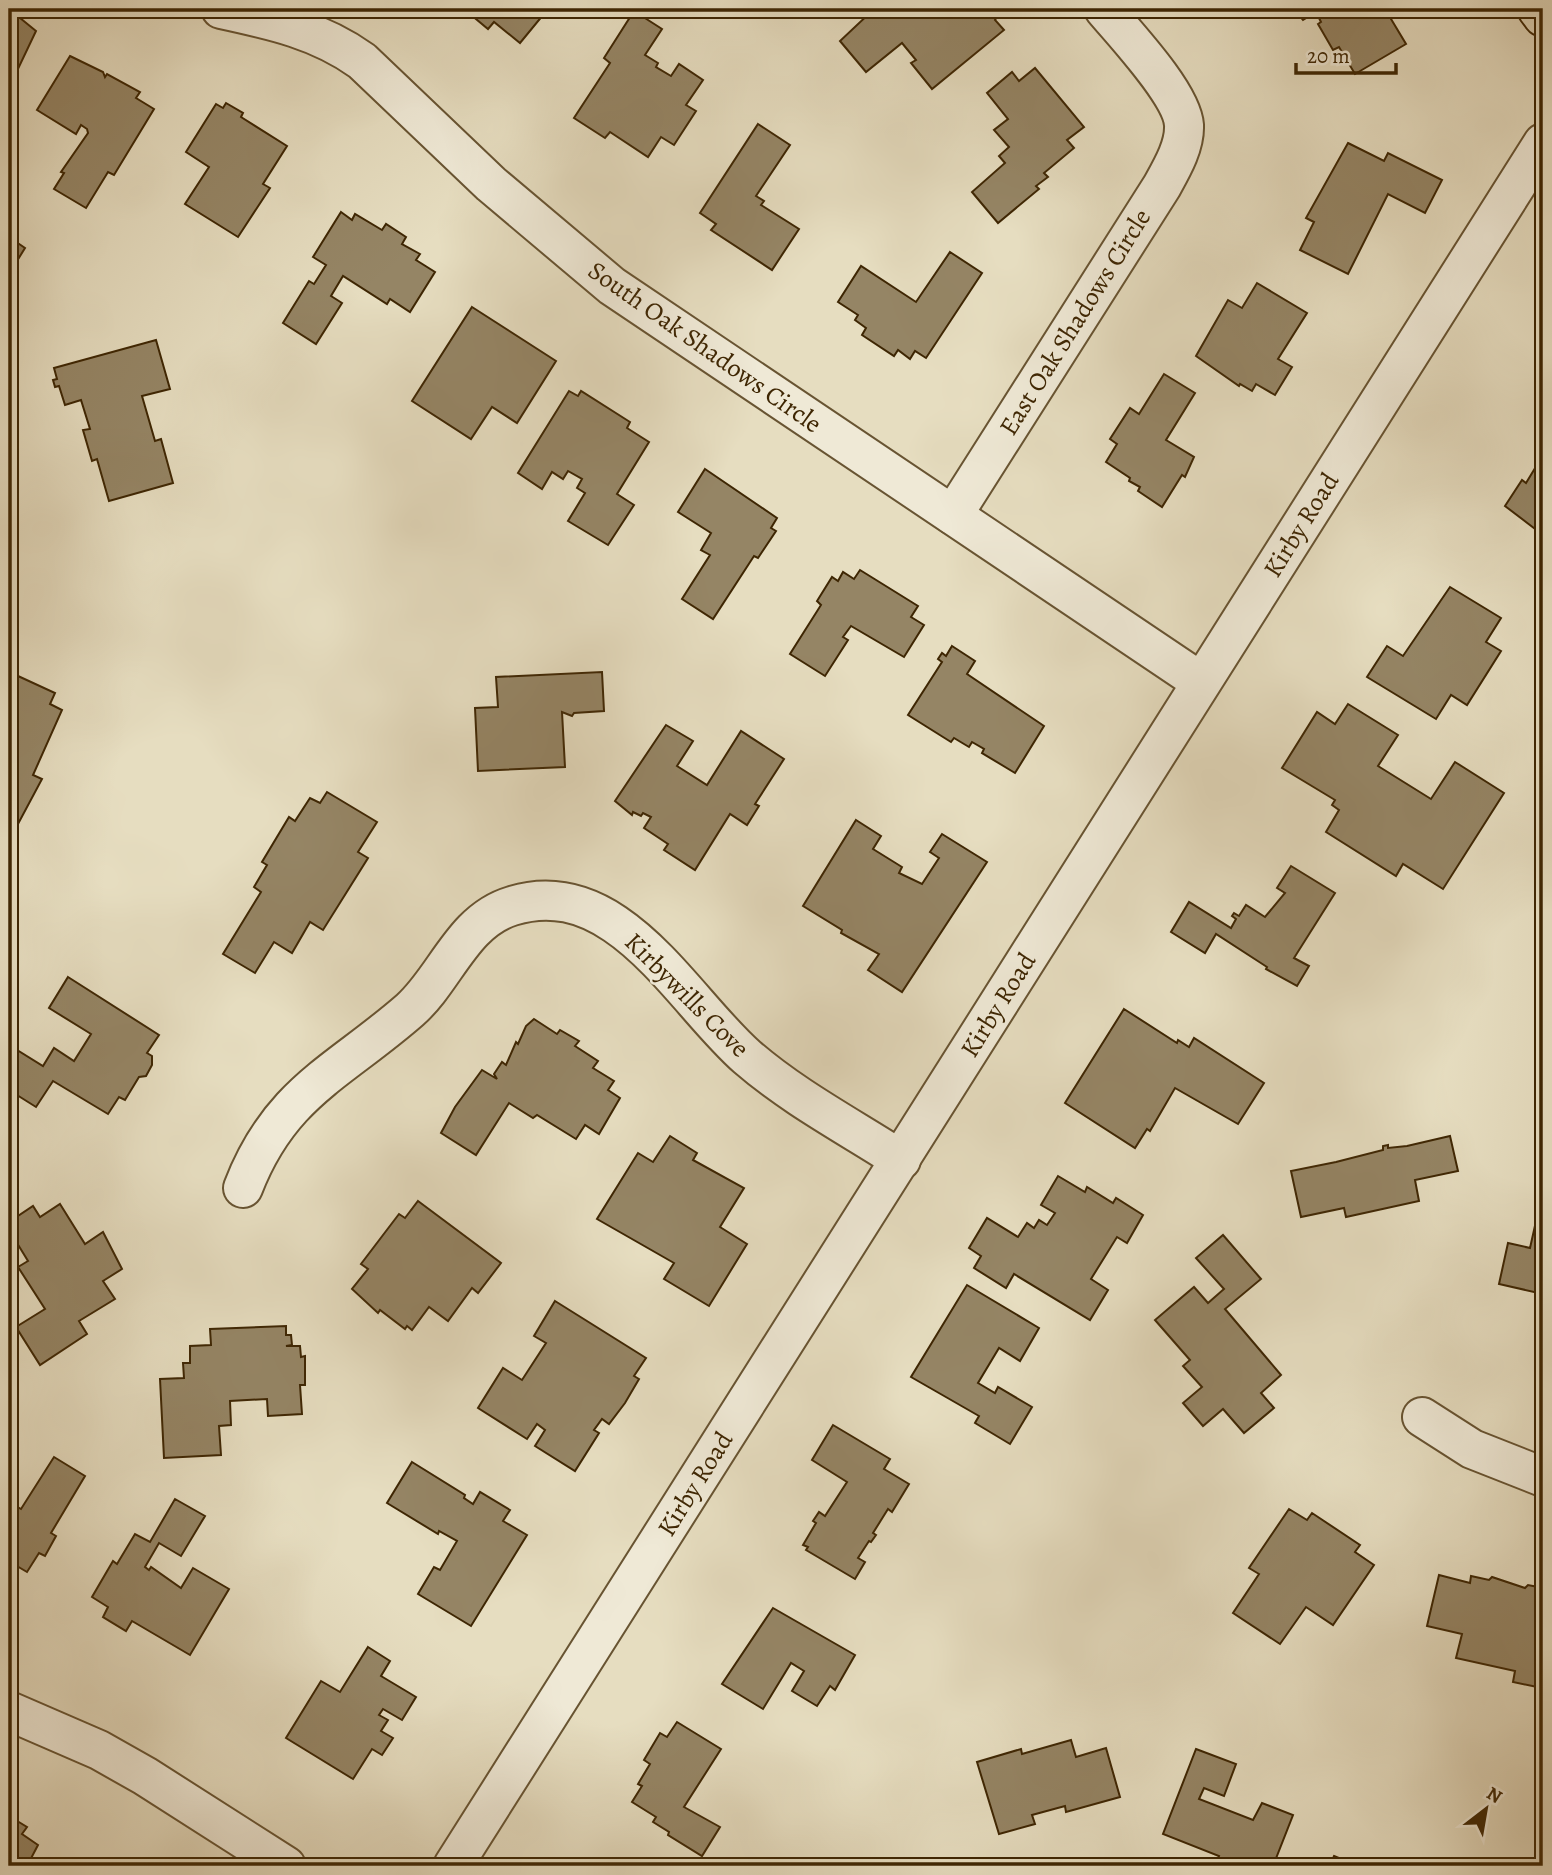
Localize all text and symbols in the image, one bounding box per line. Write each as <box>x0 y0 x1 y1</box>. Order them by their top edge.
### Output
scale bar <box>1296 32 1396 76</box>
text: 20 m <box>1307 42 1350 70</box>
street label: East Oak Shadows Circle <box>991 202 1159 442</box>
street label: South Oak Shadows Circle <box>581 253 829 441</box>
street label: Kirby Road <box>1255 466 1347 584</box>
street label: Kirbywills Cove <box>617 925 757 1065</box>
street label: Kirby Road <box>952 946 1044 1064</box>
street label: Kirby Road <box>649 1425 741 1543</box>
north arrow <box>1450 1773 1520 1843</box>
text: N <box>1482 1781 1507 1810</box>

